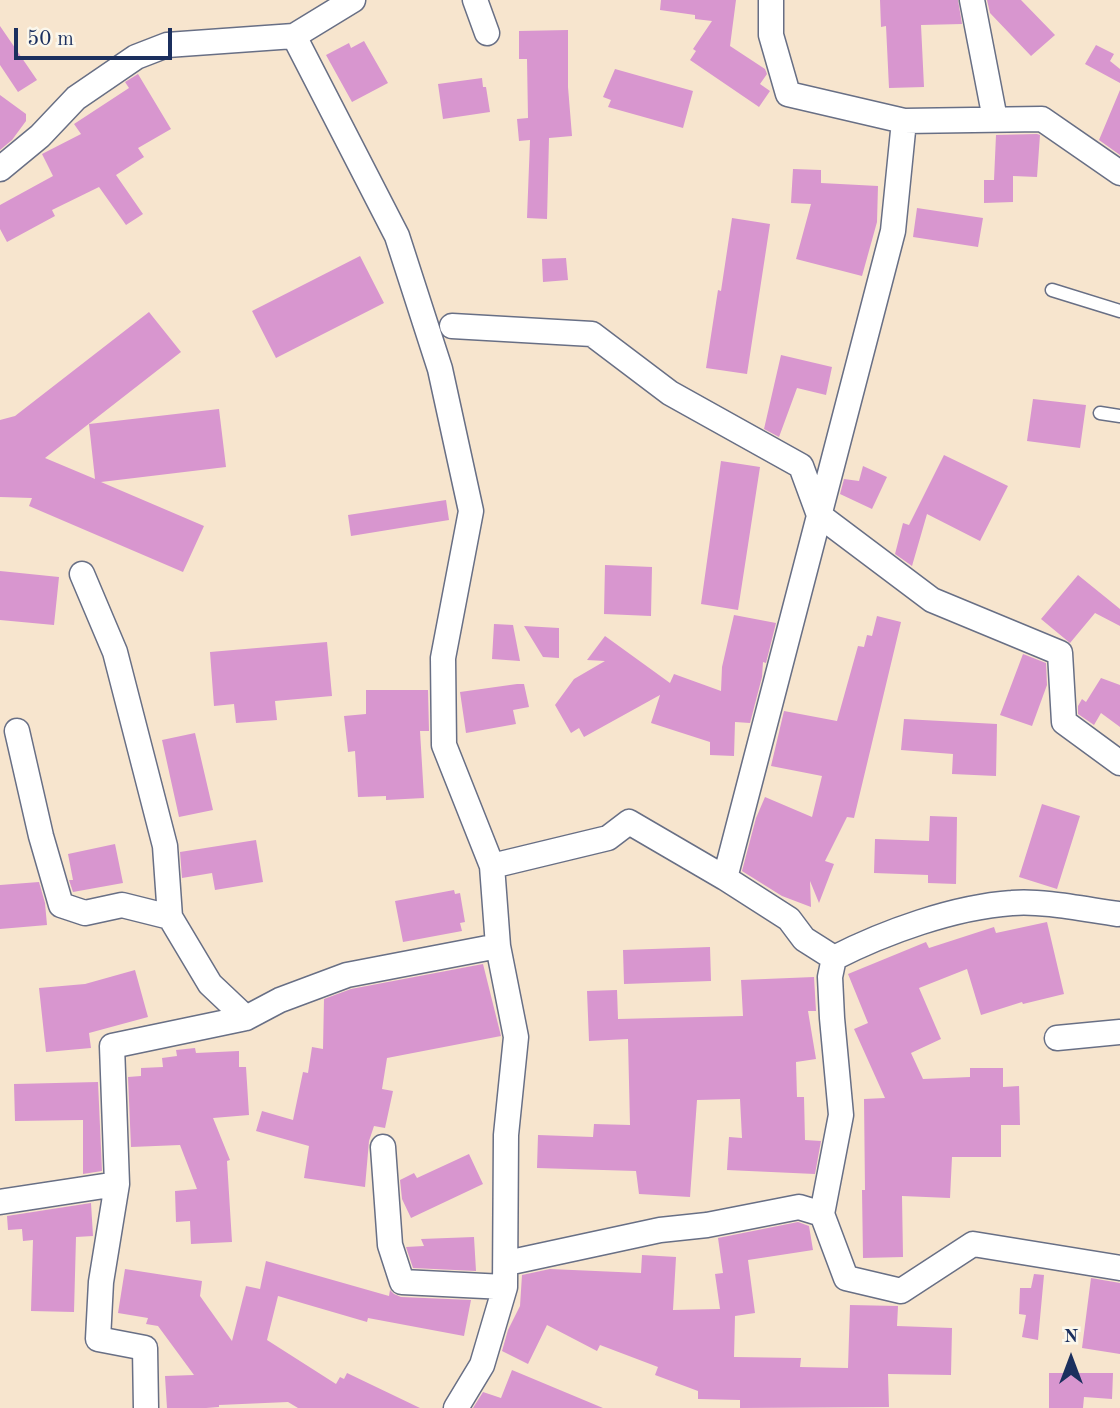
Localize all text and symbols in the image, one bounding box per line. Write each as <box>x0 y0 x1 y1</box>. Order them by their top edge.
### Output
scale bar <box>18 14 175 58</box>
text: 50 m <box>27 29 74 50</box>
north arrow <box>1036 1324 1106 1394</box>
text: N <box>1064 1328 1078 1347</box>

